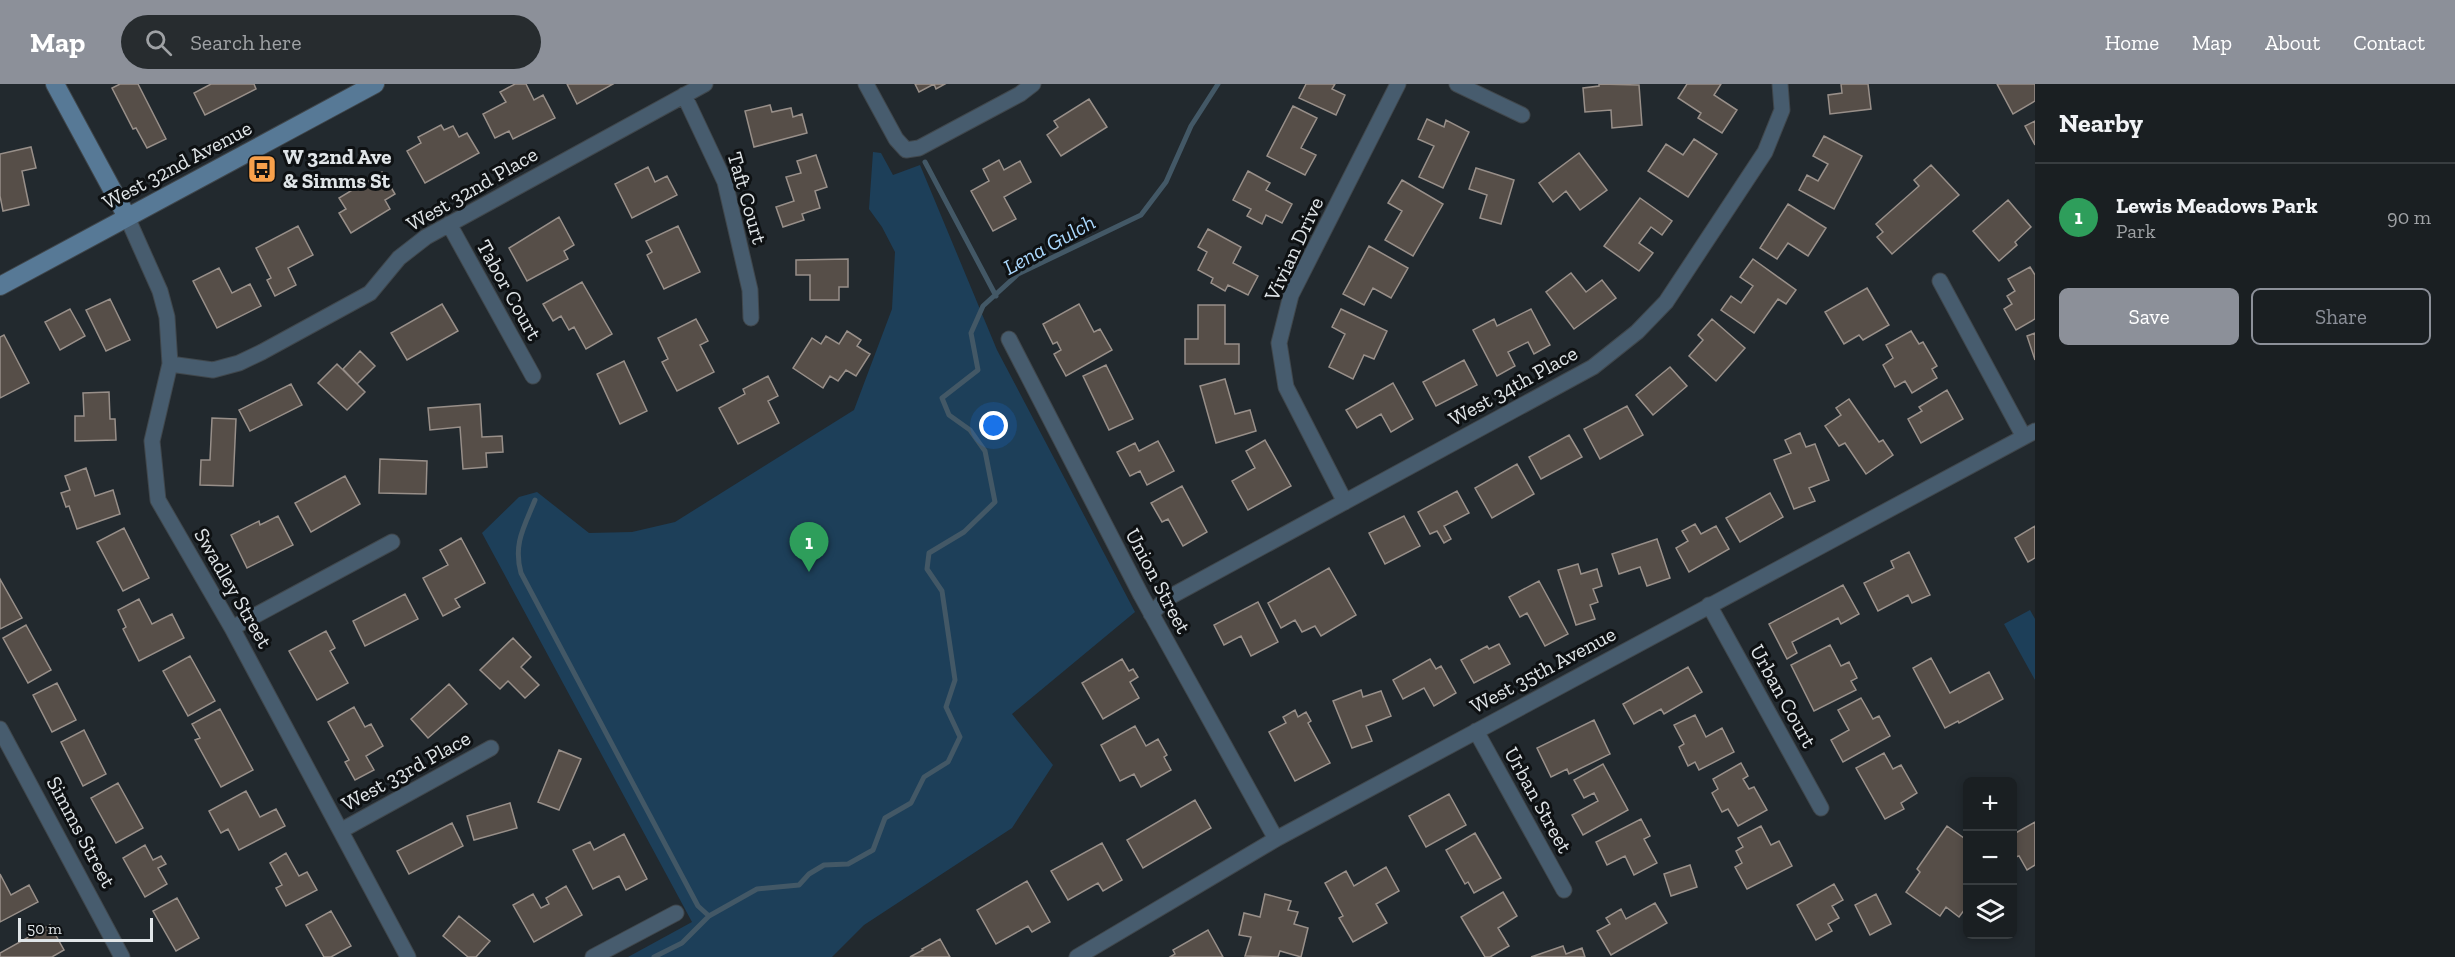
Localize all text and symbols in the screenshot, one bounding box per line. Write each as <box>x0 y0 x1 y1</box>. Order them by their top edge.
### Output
search box <box>121 15 541 69</box>
text: Map <box>30 26 85 59</box>
icon: search <box>142 26 175 59</box>
text: Search here <box>190 29 302 56</box>
text: Home <box>2105 30 2159 55</box>
text: Map <box>2192 30 2232 55</box>
text: About <box>2265 30 2320 55</box>
text: Contact <box>2353 30 2425 55</box>
text: Nearby <box>2059 107 2143 139</box>
street label: West 32nd Avenue <box>98 115 256 214</box>
street label: West 32nd Place <box>402 141 542 236</box>
place label: W 32nd Ave & Simms St <box>283 144 392 193</box>
street label: Taft Court <box>722 149 773 247</box>
bus stop icon: W 32nd Ave & Simms St <box>246 153 278 185</box>
text: Lewis Meadows Park <box>2116 192 2318 219</box>
street label: Vivian Drive <box>1258 193 1329 306</box>
text: 1 <box>2074 205 2083 229</box>
text: 90 m <box>2387 205 2431 229</box>
water label: Lena Gulch <box>998 208 1100 281</box>
text: Park <box>2116 219 2156 243</box>
street label: Tabor Court <box>472 235 547 344</box>
button: Save <box>2059 288 2239 345</box>
button: Share <box>2251 288 2431 345</box>
street label: West 34th Place <box>1444 340 1582 431</box>
your location <box>979 411 1008 440</box>
pin: 1 <box>790 522 828 572</box>
street label: Swadley Street <box>189 523 278 652</box>
street label: Union Street <box>1120 524 1197 638</box>
street label: West 35th Avenue <box>1466 621 1620 718</box>
street label: Urban Court <box>1745 640 1822 752</box>
street label: West 33rd Place <box>337 725 475 816</box>
street label: Urban Street <box>1499 743 1578 857</box>
street label: Simms Street <box>42 772 121 892</box>
map controls <box>1963 777 2017 939</box>
button: + <box>1963 777 2017 831</box>
button: − <box>1963 831 2017 885</box>
button: layers <box>1963 885 2017 939</box>
scale bar <box>18 915 153 942</box>
text: 50 m <box>27 919 62 938</box>

